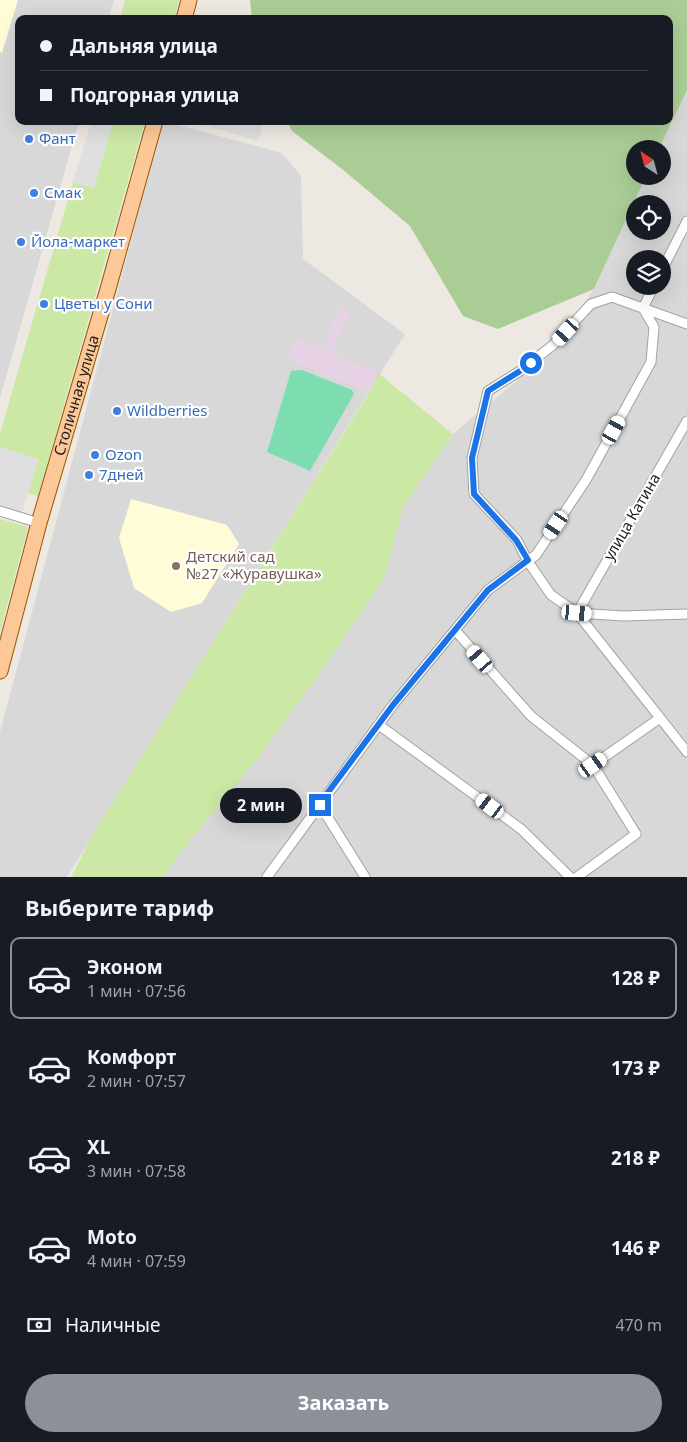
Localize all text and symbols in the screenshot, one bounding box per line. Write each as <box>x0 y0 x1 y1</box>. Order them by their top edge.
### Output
text: Дальняя улица <box>70 33 218 59</box>
text: Подгорная улица <box>70 82 239 108</box>
place label: Фант <box>39 128 76 148</box>
marker: Фант <box>23 133 35 145</box>
north arrow <box>626 140 671 185</box>
map controls <box>626 140 671 295</box>
place label: Смак <box>44 182 81 202</box>
marker: Смак <box>28 187 40 199</box>
button: locate <box>626 195 671 240</box>
place label: Йола-маркет <box>31 231 125 251</box>
marker: Йола-маркет <box>15 236 27 248</box>
button: layers <box>626 250 671 295</box>
place label: Цветы у Сони <box>54 293 153 313</box>
marker: Цветы у Сони <box>38 298 50 310</box>
car <box>550 316 581 348</box>
street label: Столичная улица <box>48 332 103 458</box>
route start <box>520 352 542 374</box>
place label: Wildberries <box>127 400 208 420</box>
marker: Wildberries <box>111 405 123 417</box>
car <box>600 413 627 447</box>
place label: Ozon <box>105 444 142 464</box>
marker: Ozon <box>89 449 101 461</box>
place label: 7дней <box>99 464 143 484</box>
marker: 7дней <box>83 469 95 481</box>
street label: улица Катина <box>598 469 664 564</box>
car <box>541 508 570 542</box>
place label: Детский сад №27 «Журавушка» <box>186 546 322 583</box>
marker: Детский сад №27 «Журавушка» <box>170 560 182 572</box>
car <box>561 604 592 622</box>
car <box>464 643 495 675</box>
car <box>576 750 609 780</box>
callout: 2 мин <box>220 788 302 822</box>
car <box>473 791 506 821</box>
text: 2 мин <box>237 794 285 816</box>
route end <box>309 794 331 816</box>
text: Выберите тариф <box>25 892 214 922</box>
text: Эконом <box>87 954 163 980</box>
icon: car <box>27 956 72 1001</box>
text: 128 ₽ <box>611 965 660 991</box>
text: 1 мин · 07:56 <box>87 980 186 1002</box>
text: Комфорт <box>87 1044 176 1070</box>
icon: car <box>27 1046 72 1091</box>
text: 173 ₽ <box>611 1055 660 1081</box>
text: 2 мин · 07:57 <box>87 1070 186 1092</box>
text: XL <box>87 1134 110 1160</box>
icon: car <box>27 1136 72 1181</box>
text: 218 ₽ <box>611 1145 660 1171</box>
text: 3 мин · 07:58 <box>87 1160 186 1182</box>
text: Moto <box>87 1224 137 1250</box>
icon: car <box>27 1226 72 1271</box>
text: 146 ₽ <box>611 1235 660 1261</box>
text: 4 мин · 07:59 <box>87 1250 186 1272</box>
icon: cash <box>25 1311 53 1339</box>
text: Наличные <box>65 1312 160 1338</box>
text: 470 m <box>615 1314 662 1336</box>
button: Заказать <box>25 1374 662 1432</box>

